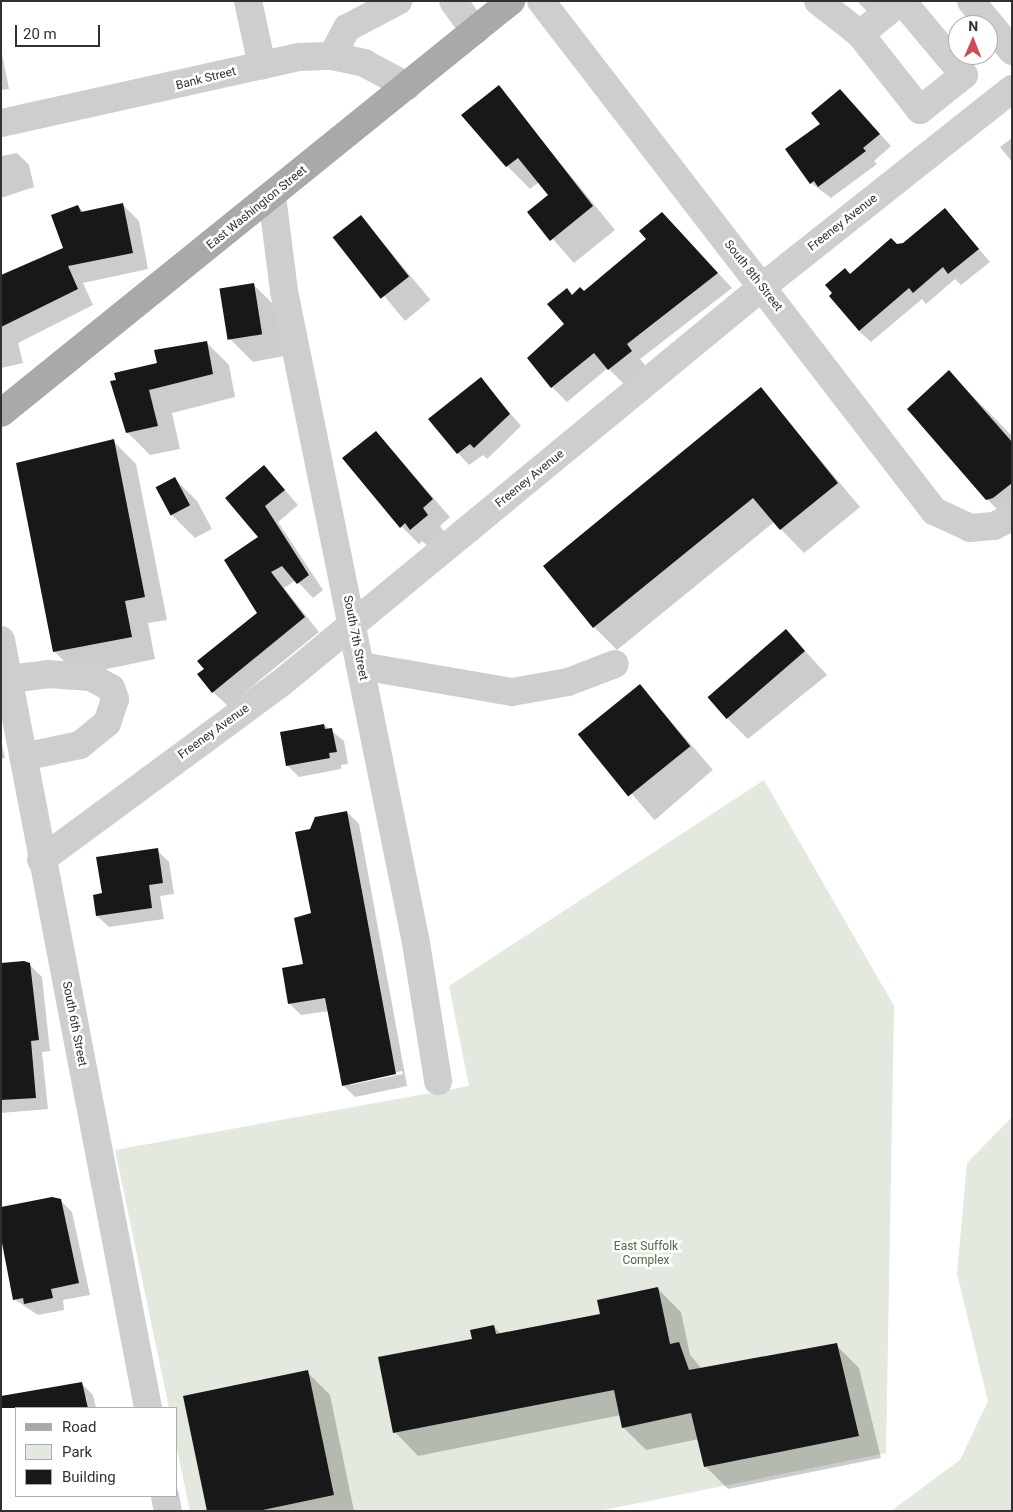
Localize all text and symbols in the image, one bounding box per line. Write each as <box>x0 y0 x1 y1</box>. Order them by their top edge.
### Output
scale bar <box>18 15 102 47</box>
north arrow <box>948 15 998 65</box>
text: N <box>968 18 978 34</box>
text: 20 m <box>23 25 57 43</box>
street label: Bank Street <box>174 65 238 93</box>
street label: East Washington Street <box>204 163 310 253</box>
street label: Freeney Avenue <box>805 191 881 255</box>
street label: South 8th Street <box>721 238 785 314</box>
street label: Freeney Avenue <box>493 447 567 511</box>
street label: South 7th Street <box>340 594 370 682</box>
street label: Freeney Avenue <box>176 701 252 763</box>
street label: South 6th Street <box>59 980 89 1068</box>
park label: East Suffolk Complex <box>614 1240 678 1268</box>
legend <box>15 1407 178 1497</box>
text: Road <box>62 1418 96 1436</box>
text: Park <box>62 1443 92 1461</box>
text: Building <box>62 1468 116 1486</box>

